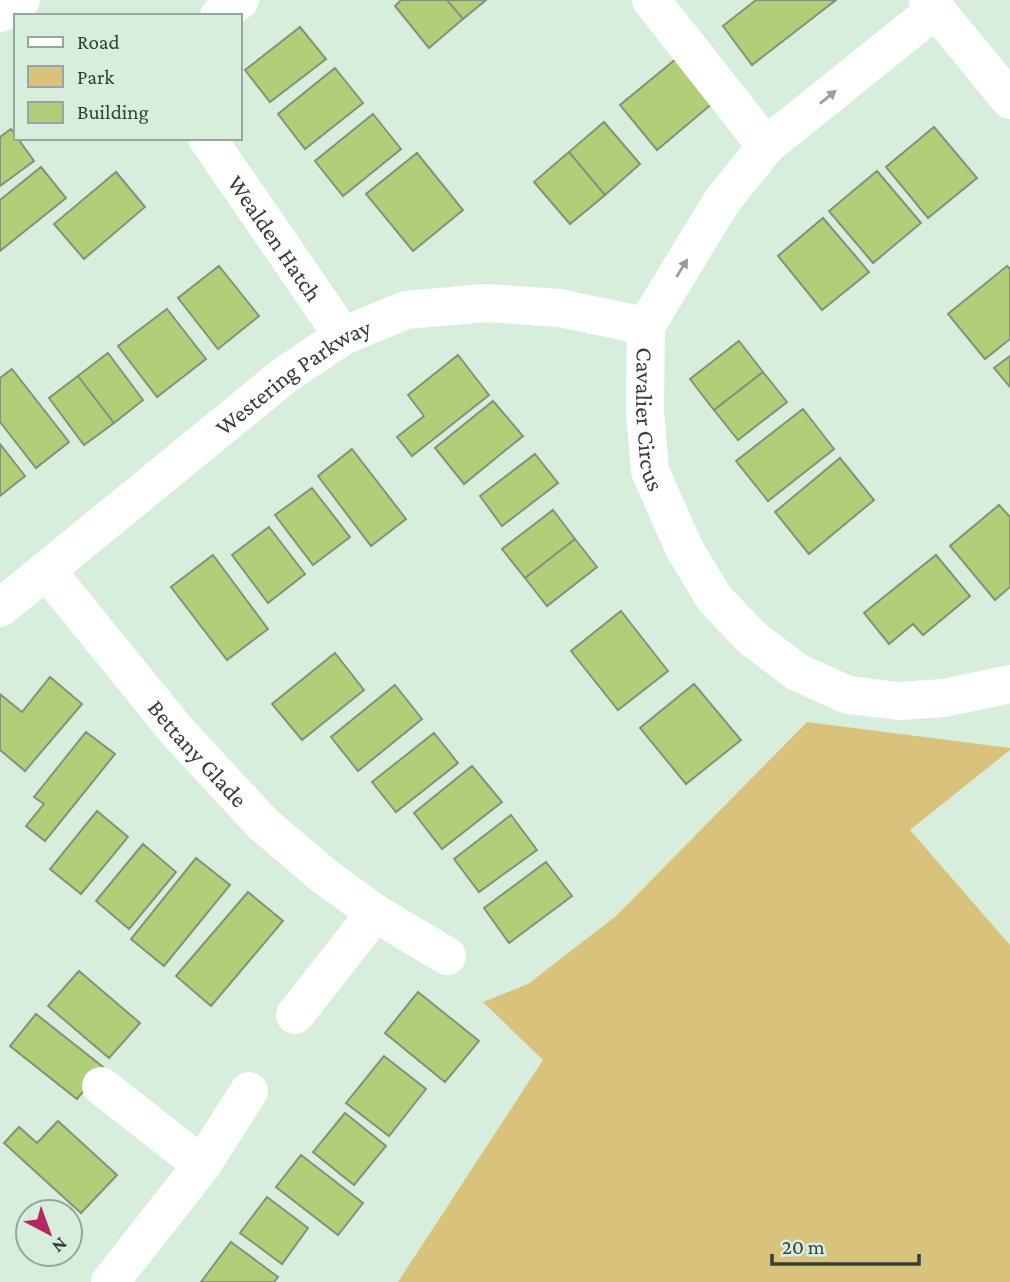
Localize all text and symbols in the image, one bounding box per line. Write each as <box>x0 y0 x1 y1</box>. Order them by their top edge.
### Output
legend <box>14 14 242 140</box>
text: Road <box>77 30 120 54</box>
text: Park <box>77 65 114 89</box>
one-way arrow <box>820 90 837 105</box>
text: Building <box>77 100 149 124</box>
street label: Wealden Hatch <box>223 170 328 306</box>
one-way arrow <box>675 258 688 277</box>
street label: Westering Parkway <box>209 312 375 440</box>
street label: Cavalier Circus <box>631 347 670 495</box>
street label: Bettany Glade <box>143 694 253 812</box>
north arrow <box>14 1198 84 1268</box>
scale bar <box>772 1222 919 1266</box>
text: N <box>48 1233 72 1258</box>
text: 20 m <box>782 1235 825 1259</box>

